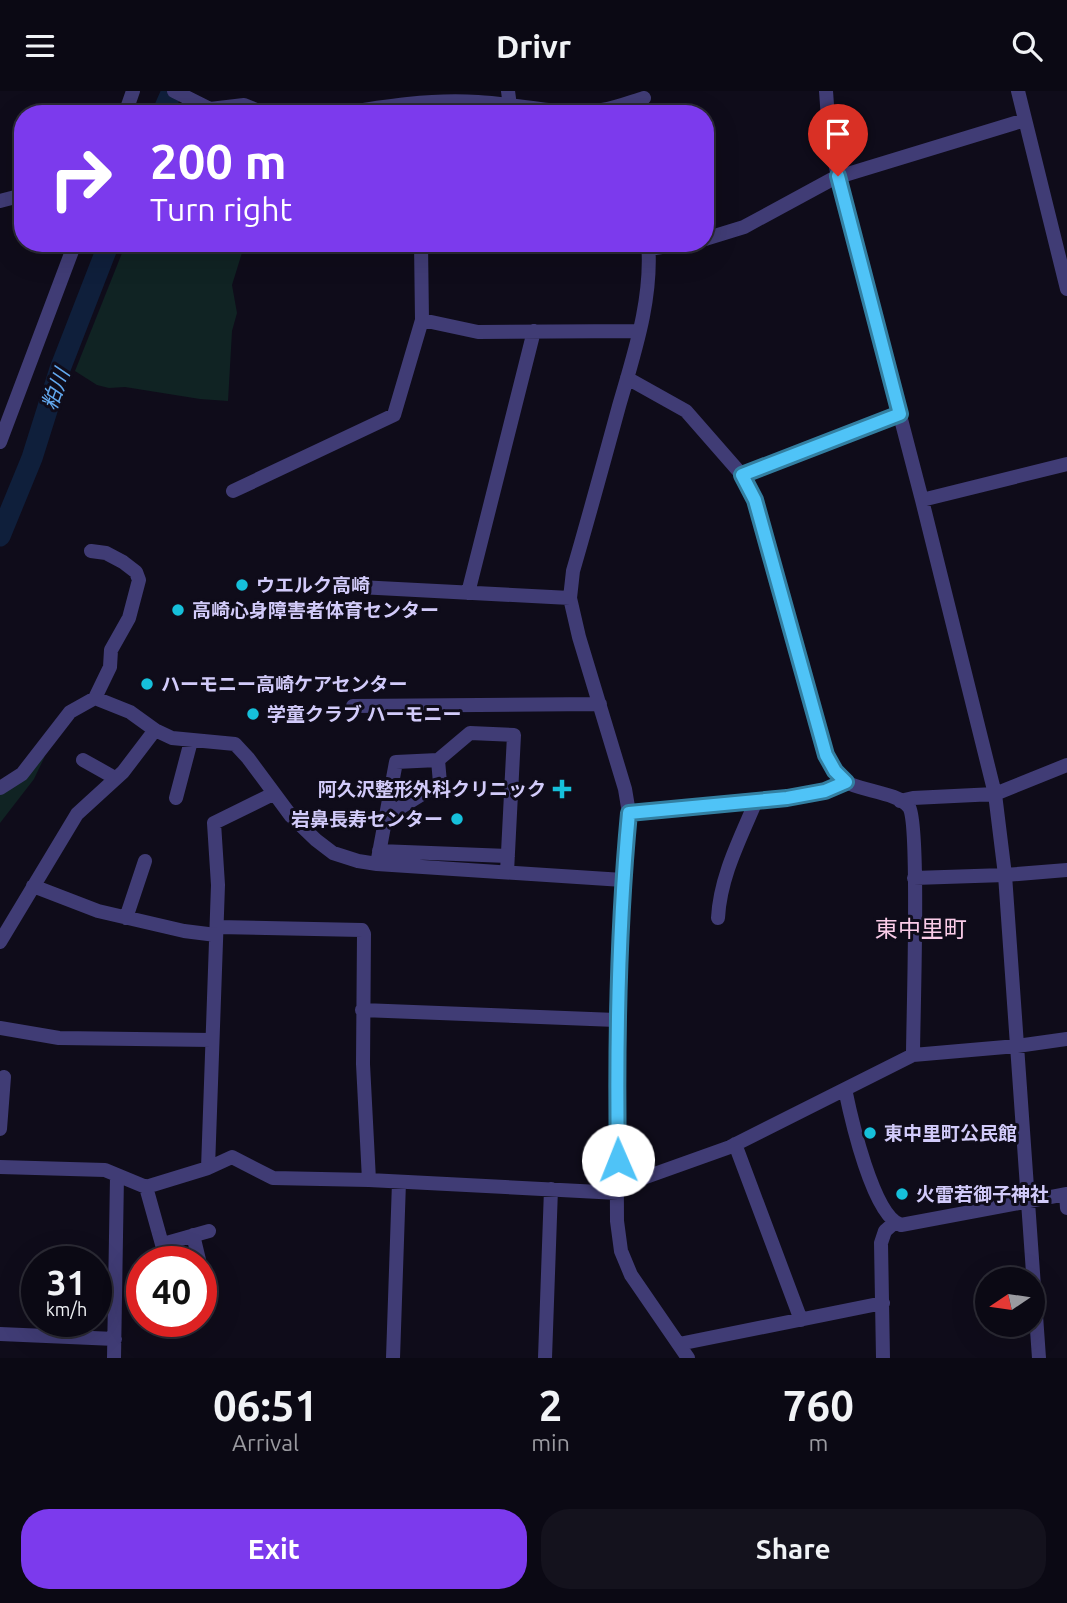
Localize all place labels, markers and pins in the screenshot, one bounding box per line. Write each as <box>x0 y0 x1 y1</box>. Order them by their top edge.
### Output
pin <box>808 104 868 176</box>
place label: ウエルク高崎 <box>256 574 370 596</box>
marker: ウエルク高崎 <box>234 577 250 593</box>
place label: 高崎心身障害者体育センター <box>192 599 439 621</box>
marker: 高崎心身障害者体育センター <box>170 602 186 618</box>
place label: ハーモニー高崎ケアセンター <box>161 673 408 695</box>
marker: ハーモニー高崎ケアセンター <box>139 676 155 692</box>
place label: 学童クラブ ハーモニー <box>267 703 462 725</box>
marker: 学童クラブ ハーモニー <box>245 706 261 722</box>
place label: 阿久沢整形外科クリニック <box>318 778 546 800</box>
marker: 阿久沢整形外科クリニック <box>552 779 572 799</box>
place label: 岩鼻長寿センター <box>291 808 443 830</box>
marker: 岩鼻長寿センター <box>449 811 465 827</box>
place label: 東中里町公民館 <box>884 1122 1017 1144</box>
marker: 東中里町公民館 <box>862 1125 878 1141</box>
place label: 火雷若御子神社 <box>916 1183 1049 1205</box>
marker: 火雷若御子神社 <box>894 1186 910 1202</box>

